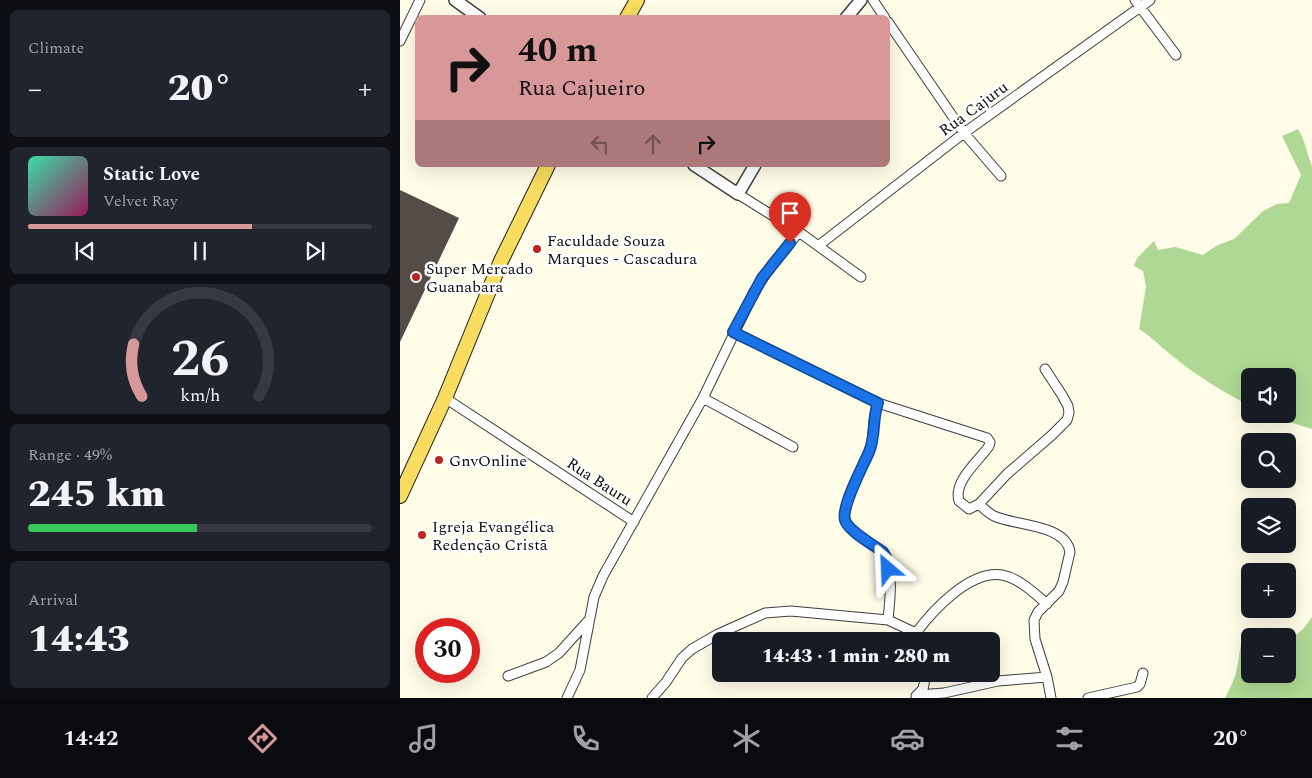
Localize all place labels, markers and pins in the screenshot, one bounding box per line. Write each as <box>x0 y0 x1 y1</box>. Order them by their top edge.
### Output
pin <box>769 192 811 243</box>
place label: Faculdade Souza Marques - Cascadura <box>547 229 697 271</box>
marker: Faculdade Souza Marques - Cascadura <box>531 243 543 255</box>
place label: Super Mercado Guanabara <box>426 257 533 299</box>
marker: Super Mercado Guanabara <box>410 271 422 283</box>
place label: GnvOnline <box>449 449 527 473</box>
marker: GnvOnline <box>433 454 445 466</box>
place label: Igreja Evangélica Redenção Cristã <box>432 515 555 557</box>
marker: Igreja Evangélica Redenção Cristã <box>416 529 428 541</box>

